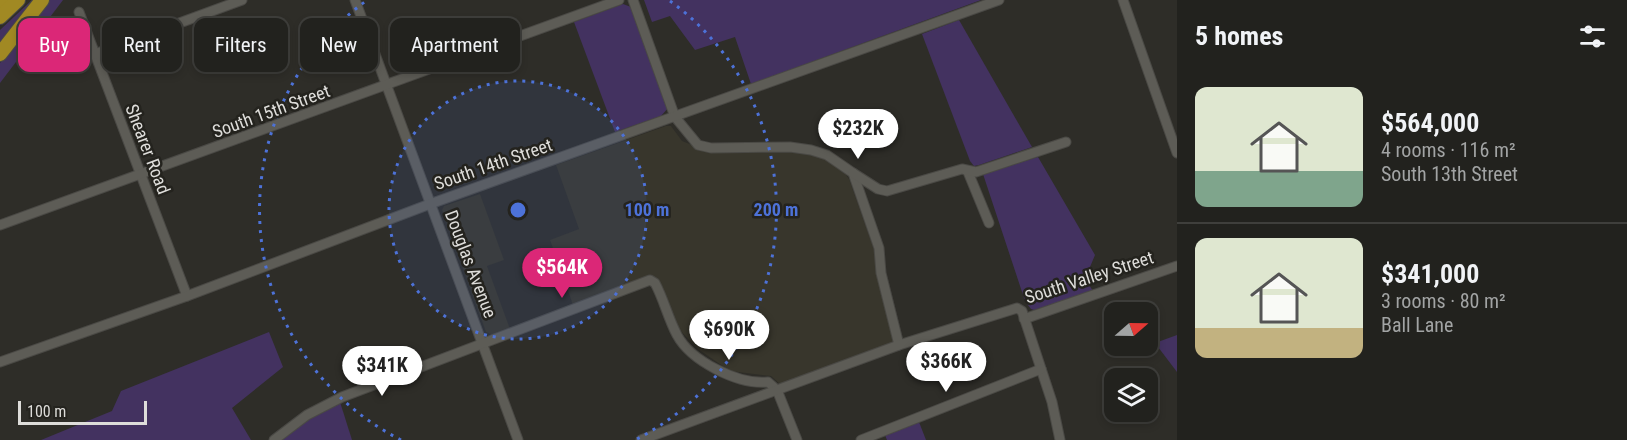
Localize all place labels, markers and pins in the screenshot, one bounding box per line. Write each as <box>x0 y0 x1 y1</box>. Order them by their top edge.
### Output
pin: $232K <box>816 109 900 160</box>
centre of rings <box>508 200 528 220</box>
pin: $564K <box>520 248 604 299</box>
pin: $690K <box>687 310 771 361</box>
pin: $366K <box>904 342 988 393</box>
pin: $341K <box>340 346 424 397</box>

